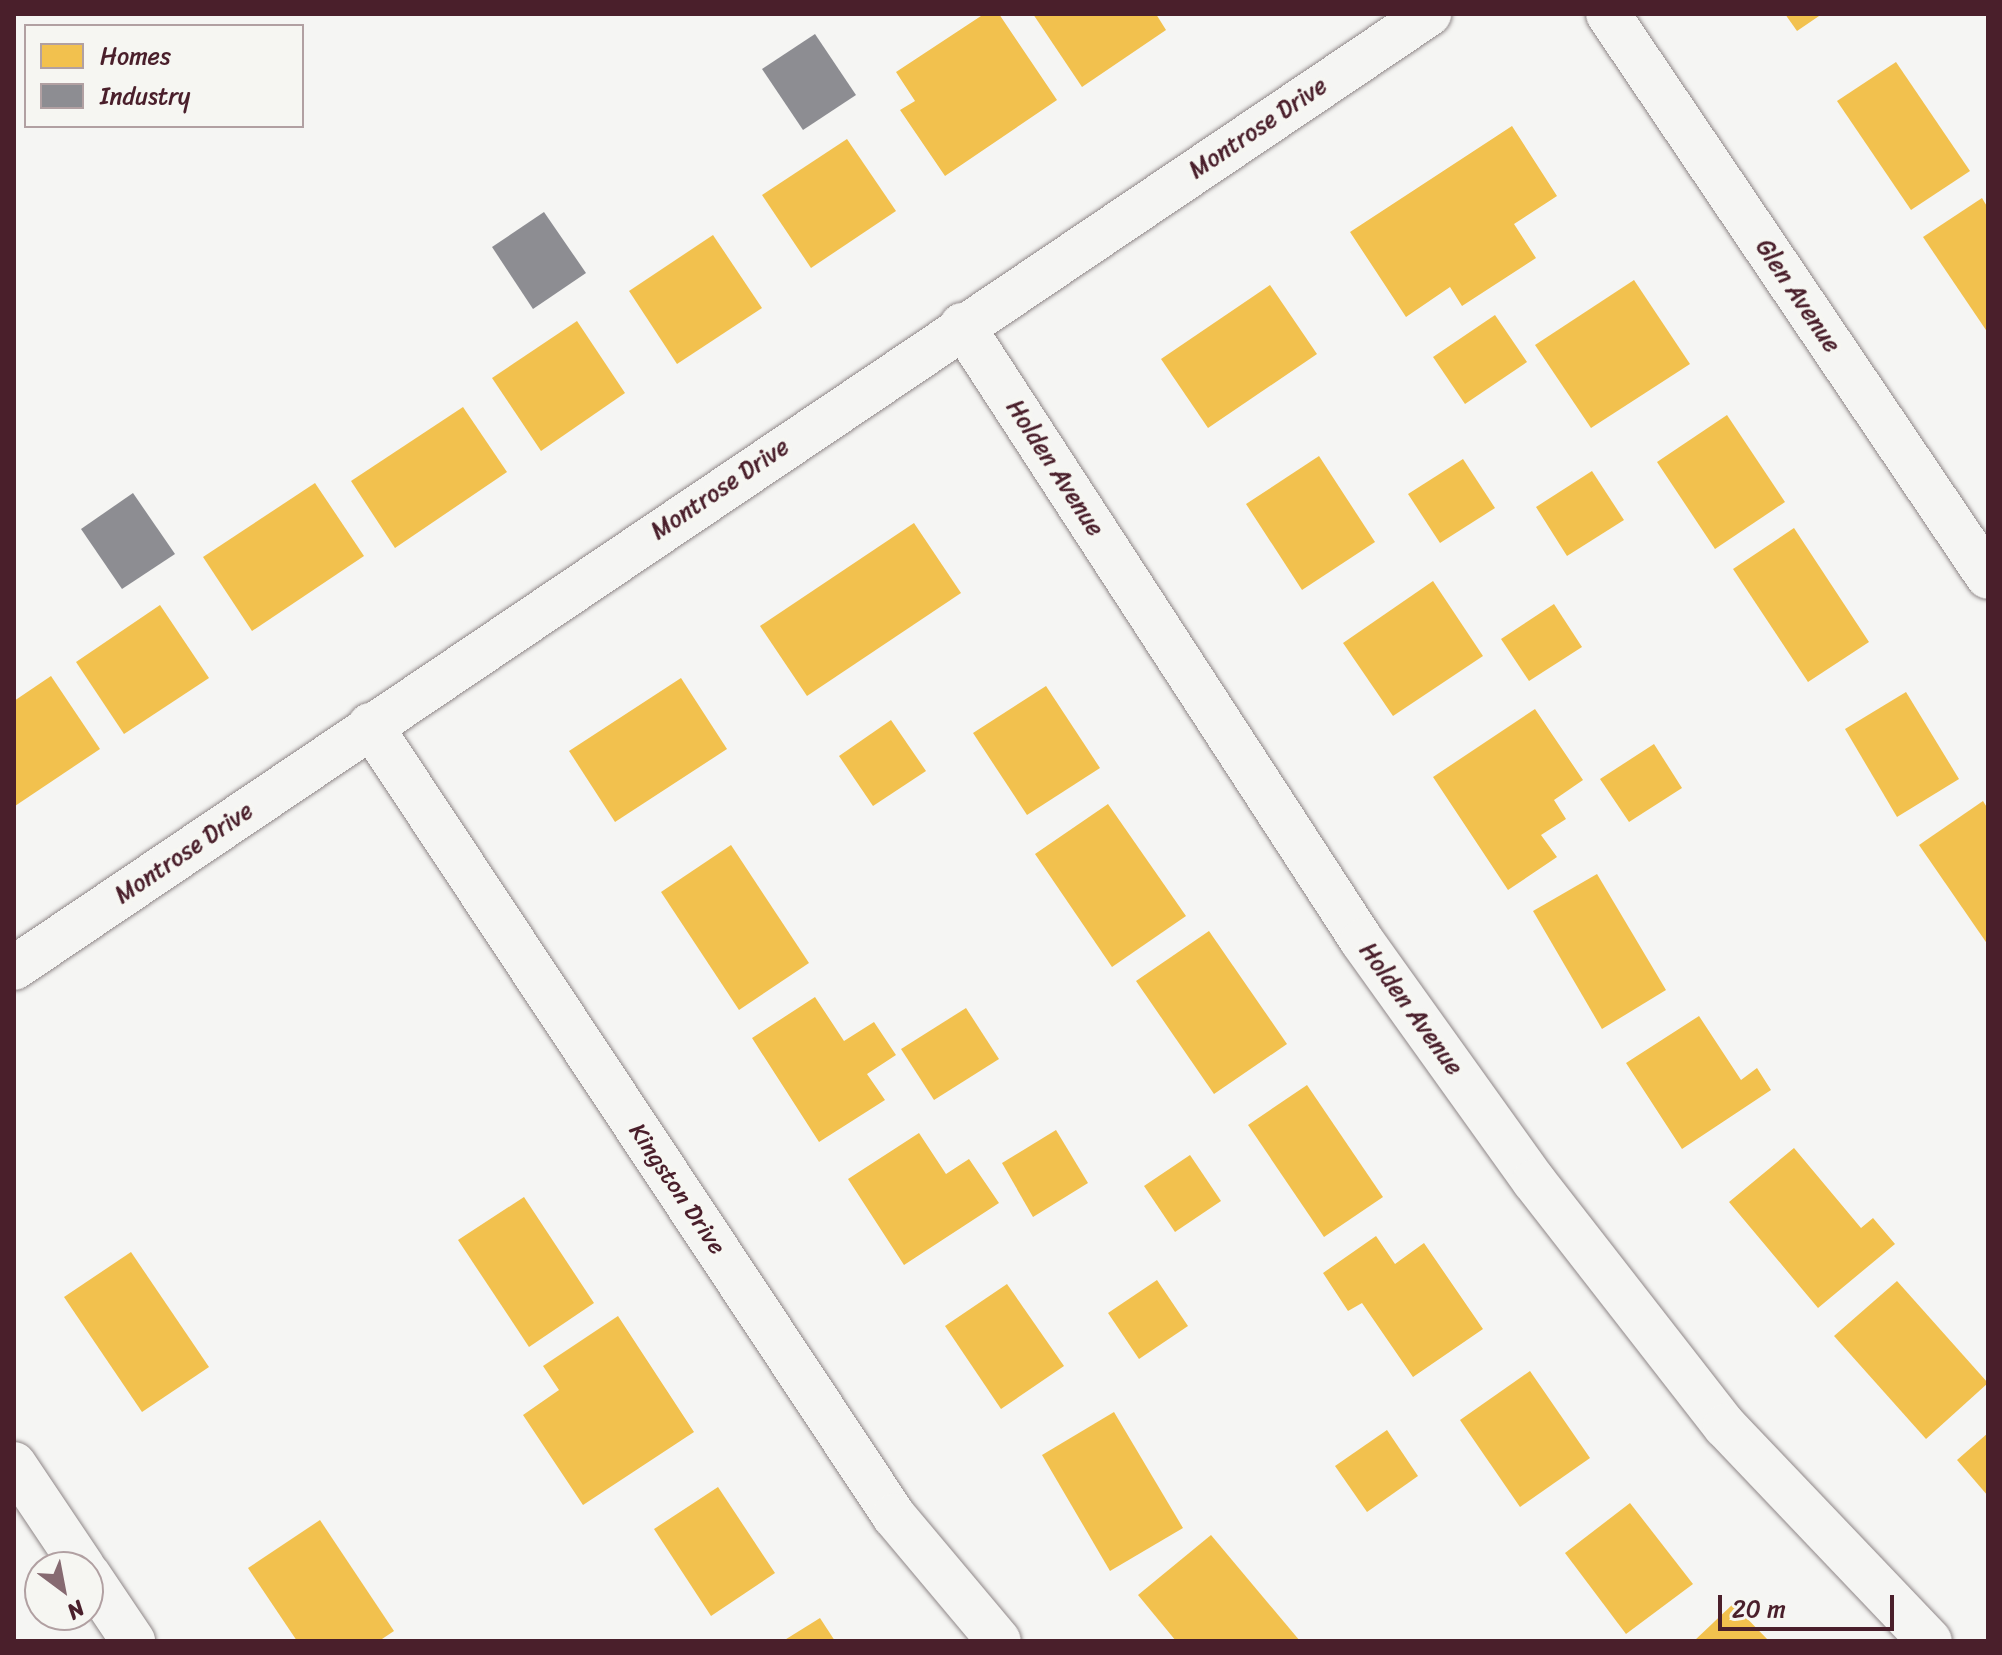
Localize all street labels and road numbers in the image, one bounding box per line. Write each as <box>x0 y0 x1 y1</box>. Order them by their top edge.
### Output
street label: Montrose Drive <box>1183 71 1333 185</box>
street label: Glen Avenue <box>1750 234 1846 358</box>
street label: Holden Avenue <box>1000 394 1110 542</box>
street label: Montrose Drive <box>645 432 795 546</box>
street label: Montrose Drive <box>109 796 259 910</box>
street label: Holden Avenue <box>1353 937 1469 1081</box>
street label: Kingston Drive <box>622 1118 732 1260</box>

